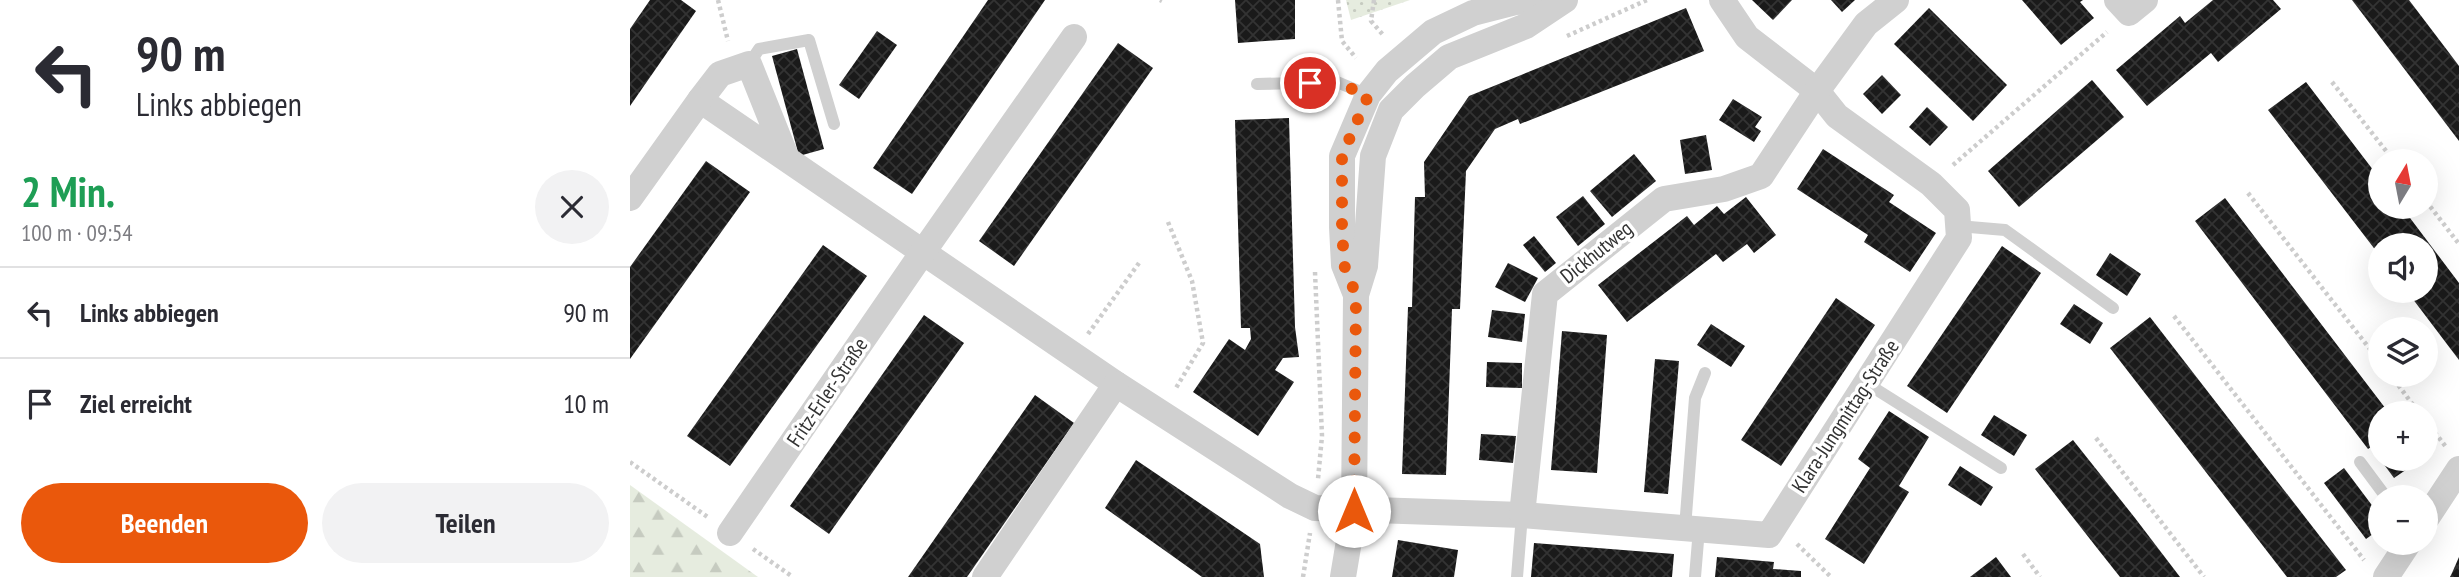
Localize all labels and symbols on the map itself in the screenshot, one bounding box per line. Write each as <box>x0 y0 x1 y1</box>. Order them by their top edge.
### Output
pin <box>1280 53 1340 113</box>
north arrow <box>2368 149 2438 219</box>
street label: Dickhutweg <box>1554 215 1638 289</box>
street label: Fritz-Erler-Straße <box>781 332 873 452</box>
street label: Klara-Jungmittag-Straße <box>1785 334 1905 498</box>
position arrow <box>1317 474 1391 548</box>

